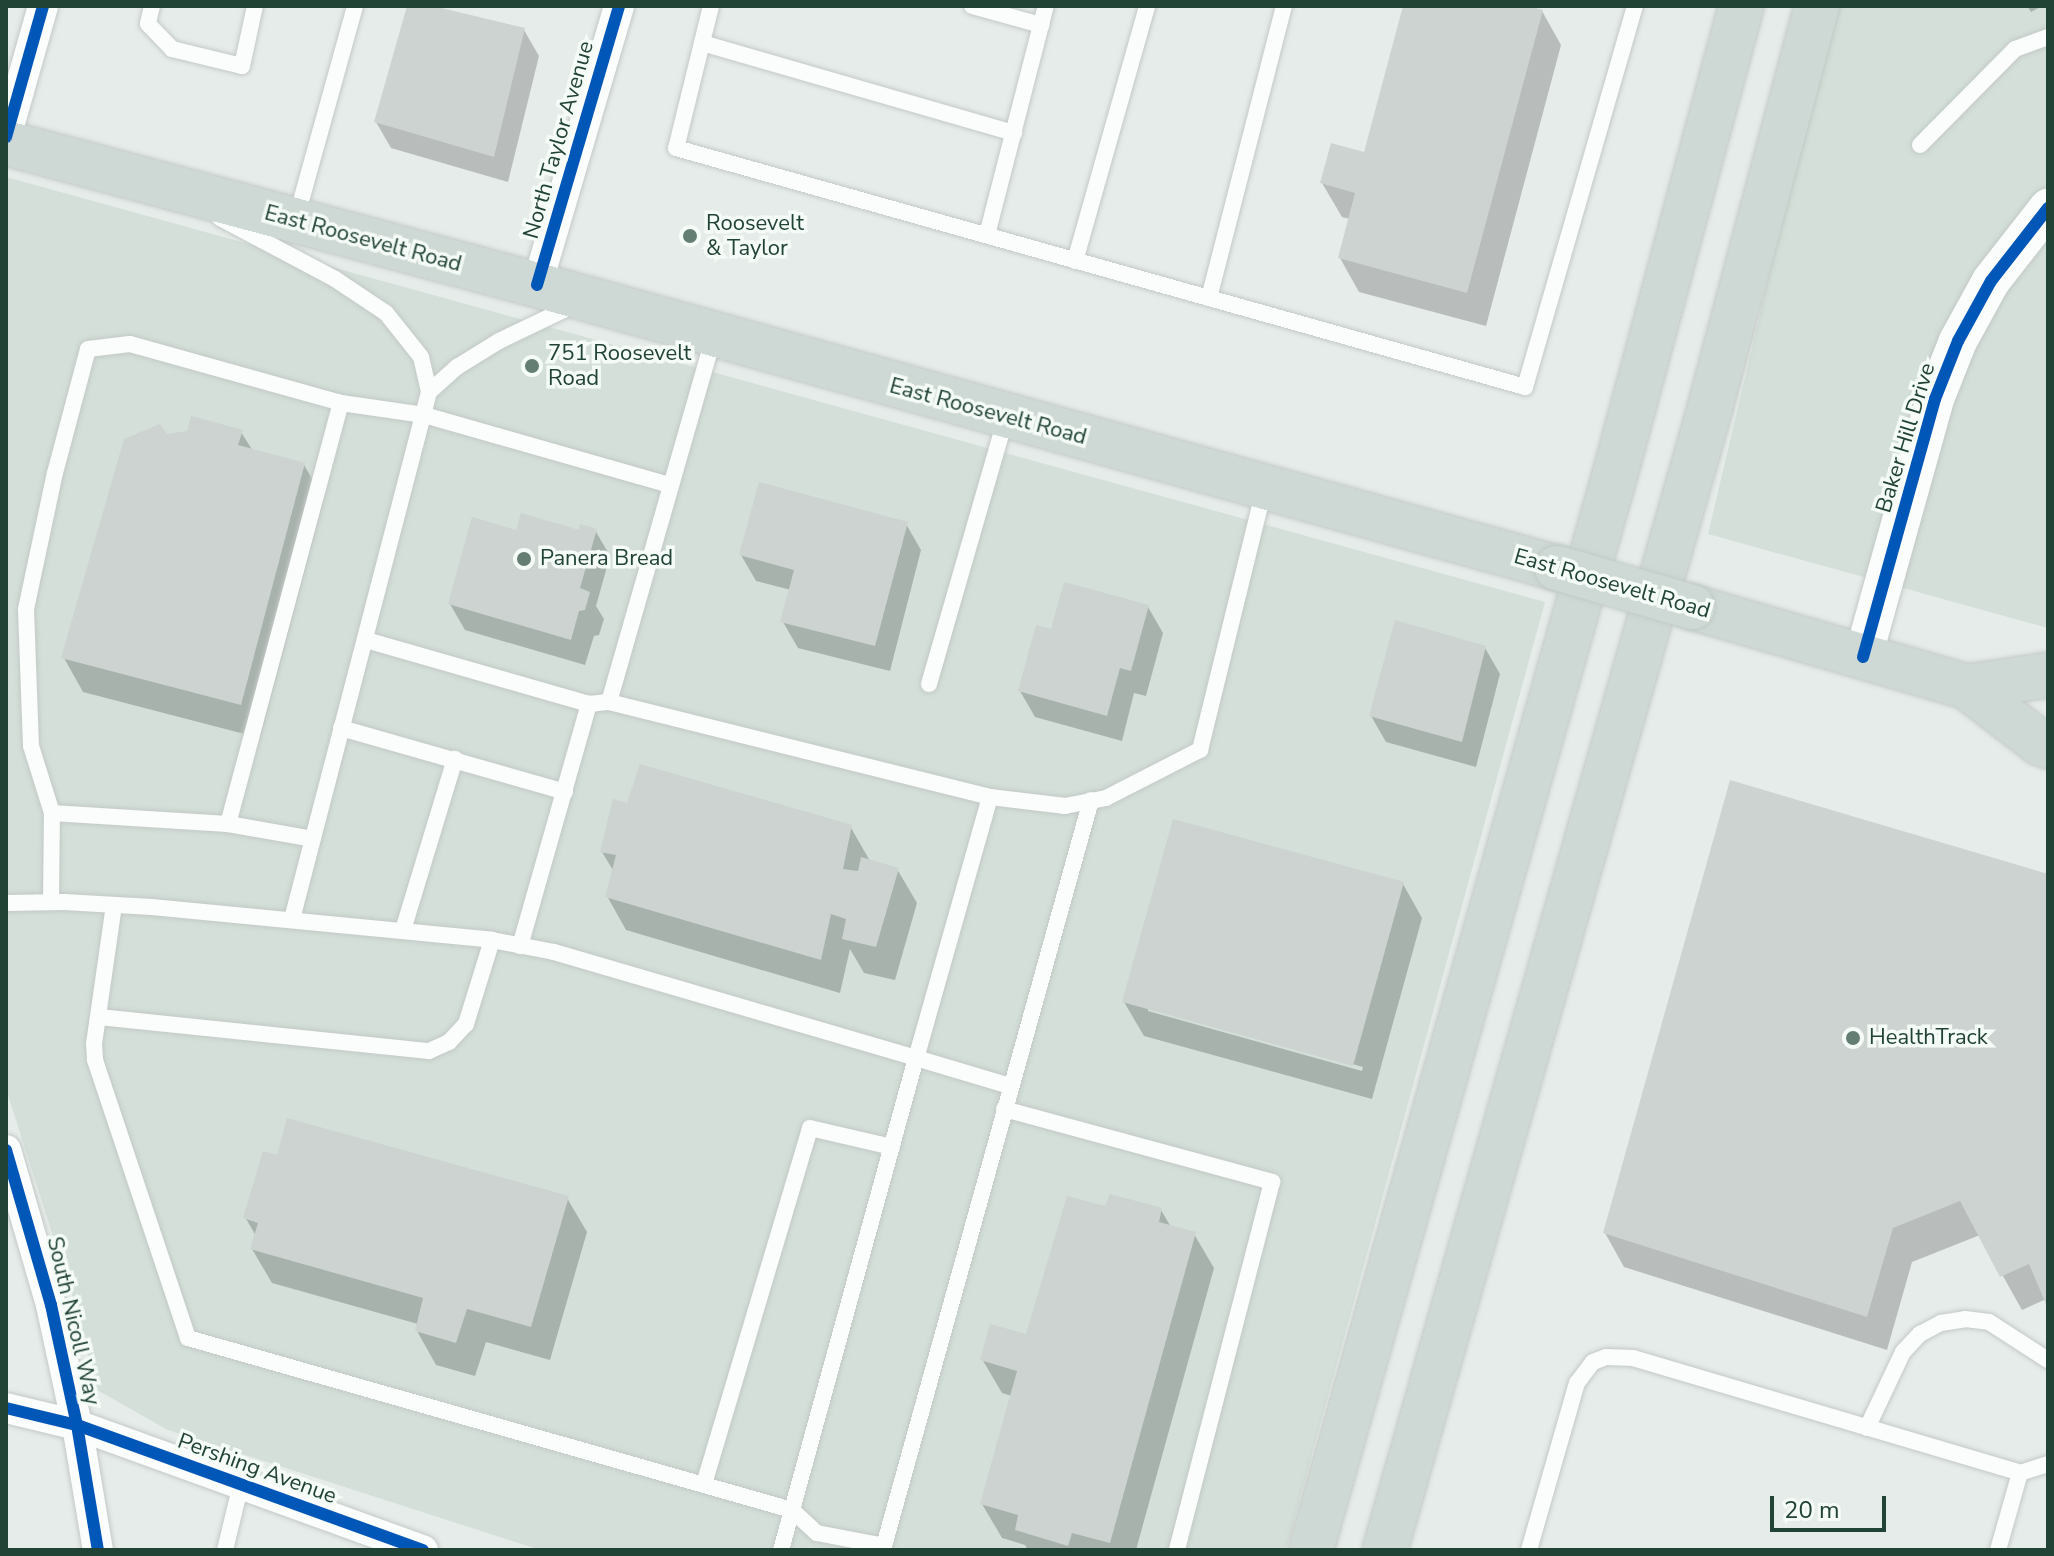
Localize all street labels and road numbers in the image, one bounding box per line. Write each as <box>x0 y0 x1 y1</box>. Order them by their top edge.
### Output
street label: North Taylor Avenue <box>518 38 600 242</box>
street label: East Roosevelt Road <box>262 200 464 278</box>
street label: Baker Hill Drive <box>1871 360 1941 516</box>
street label: East Roosevelt Road <box>887 373 1089 451</box>
street label: East Roosevelt Road <box>1511 543 1713 625</box>
street label: South Nicoll Way <box>41 1234 105 1408</box>
street label: Pershing Avenue <box>174 1428 340 1510</box>

